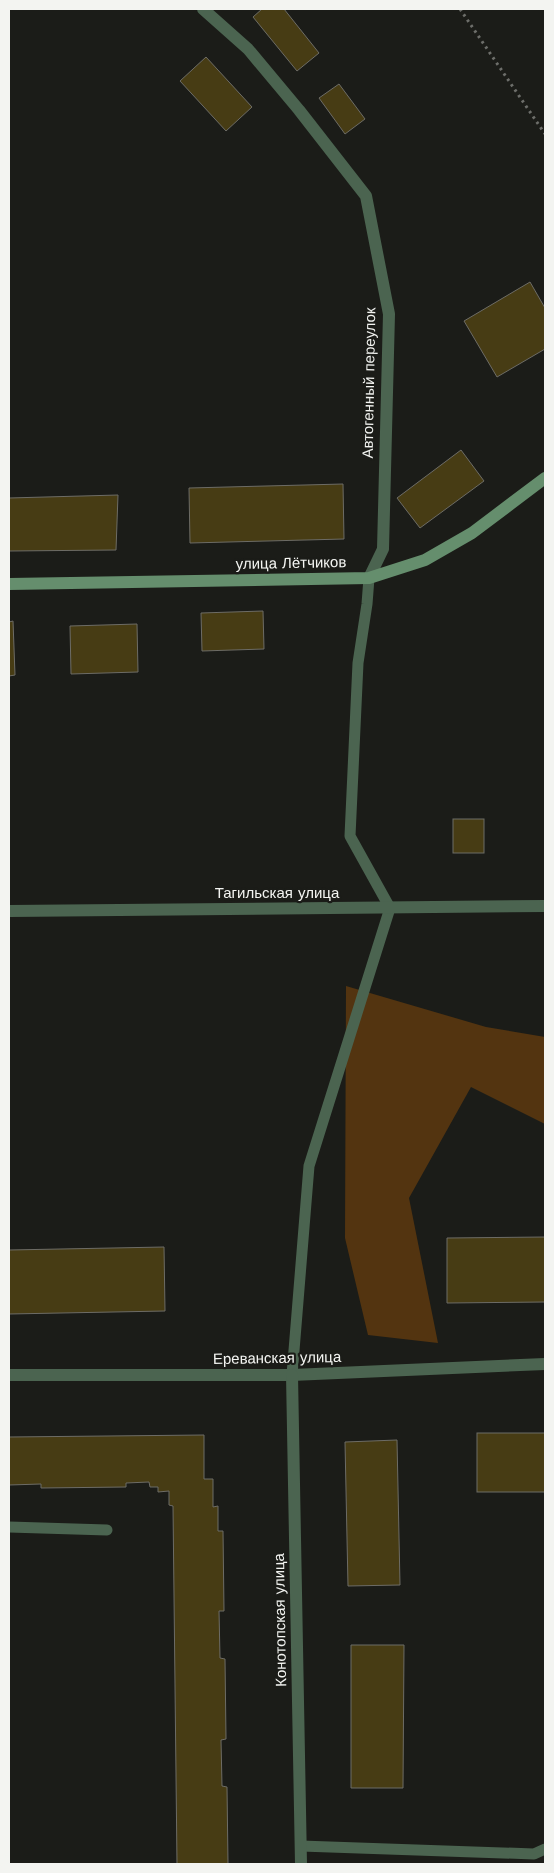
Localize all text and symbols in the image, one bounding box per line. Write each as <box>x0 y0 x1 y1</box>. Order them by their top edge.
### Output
street label: Автогенный переулок <box>359 307 379 459</box>
street label: улица Лётчиков <box>236 553 346 573</box>
street label: Тагильская улица <box>215 884 340 902</box>
street label: Ереванская улица <box>213 1348 342 1368</box>
street label: Конотопская улица <box>270 1552 290 1687</box>

